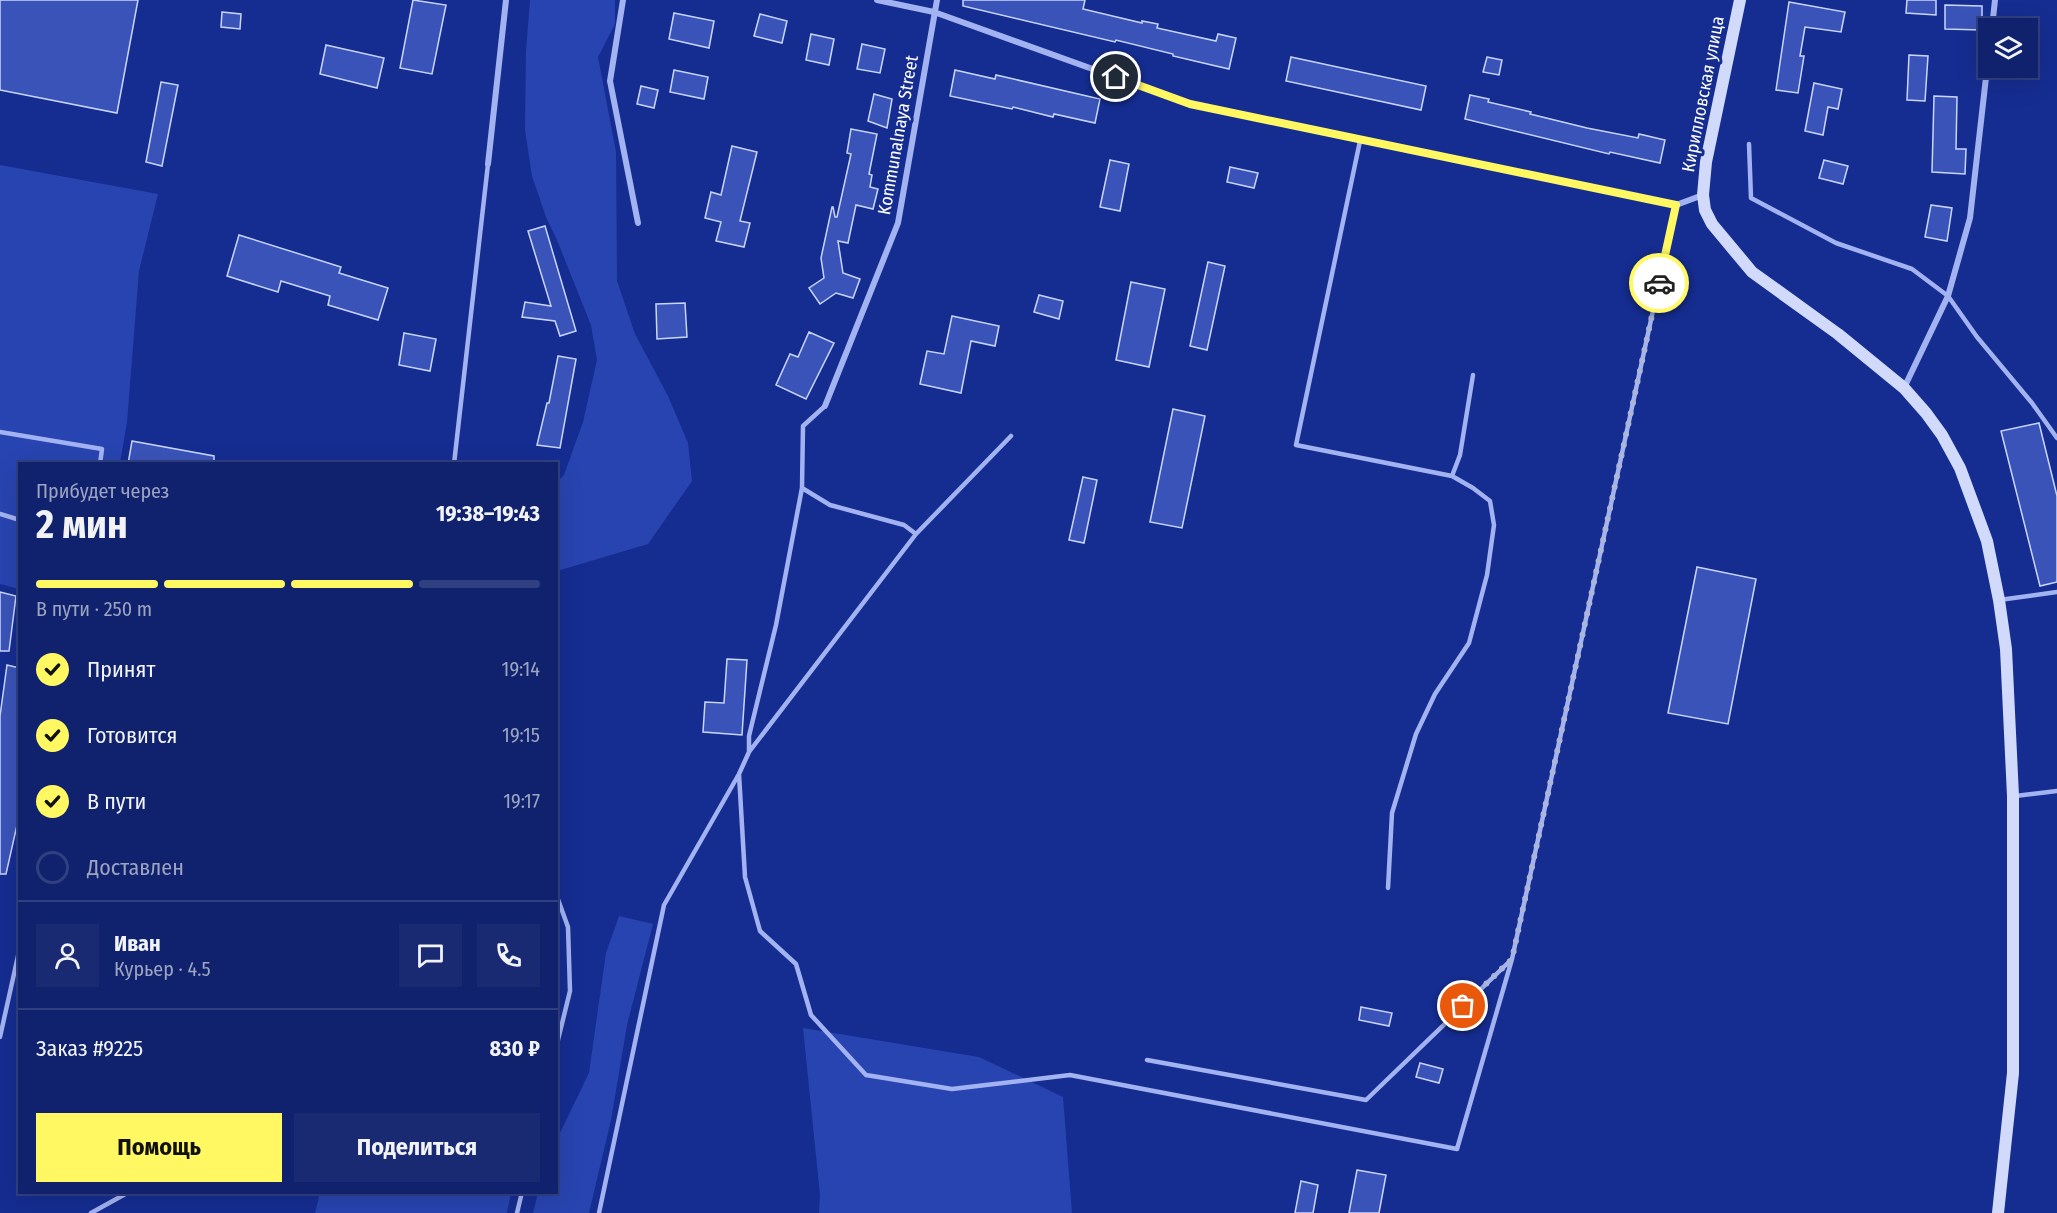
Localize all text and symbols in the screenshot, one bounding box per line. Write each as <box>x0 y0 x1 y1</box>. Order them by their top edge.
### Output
street label: Кирилловская улица <box>1677 14 1729 174</box>
map controls <box>1978 18 2038 78</box>
button: layers <box>1978 18 2038 78</box>
pin <box>1090 51 1141 102</box>
street label: Kommunalnaya Street <box>873 53 923 217</box>
icon: home <box>1099 60 1132 93</box>
courier <box>1629 253 1689 313</box>
icon: car <box>1643 267 1676 300</box>
text: Прибудет через <box>36 479 169 503</box>
text: 19:38–19:43 <box>436 500 540 527</box>
text: 2 мин <box>36 502 128 548</box>
text: В пути · 250 m <box>36 597 152 621</box>
icon: check <box>36 653 69 686</box>
text: Принят <box>87 656 155 683</box>
text: 19:14 <box>502 657 540 681</box>
icon: check <box>36 719 69 752</box>
text: Готовится <box>87 722 178 749</box>
text: 19:15 <box>502 723 540 747</box>
icon: check <box>36 785 69 818</box>
text: В пути <box>87 788 146 815</box>
text: 19:17 <box>503 789 540 813</box>
text: Доставлен <box>87 854 184 881</box>
button: person <box>36 924 99 987</box>
button: chat <box>399 924 462 987</box>
button: phone <box>477 924 540 987</box>
text: Иван <box>114 930 161 957</box>
text: Курьер · 4.5 <box>114 957 211 981</box>
pin <box>1437 980 1488 1031</box>
icon: bag <box>1446 989 1479 1022</box>
text: Заказ #9225 <box>36 1035 143 1062</box>
text: 830 ₽ <box>489 1035 540 1062</box>
button: Помощь <box>36 1113 282 1182</box>
button: Поделиться <box>294 1113 540 1182</box>

